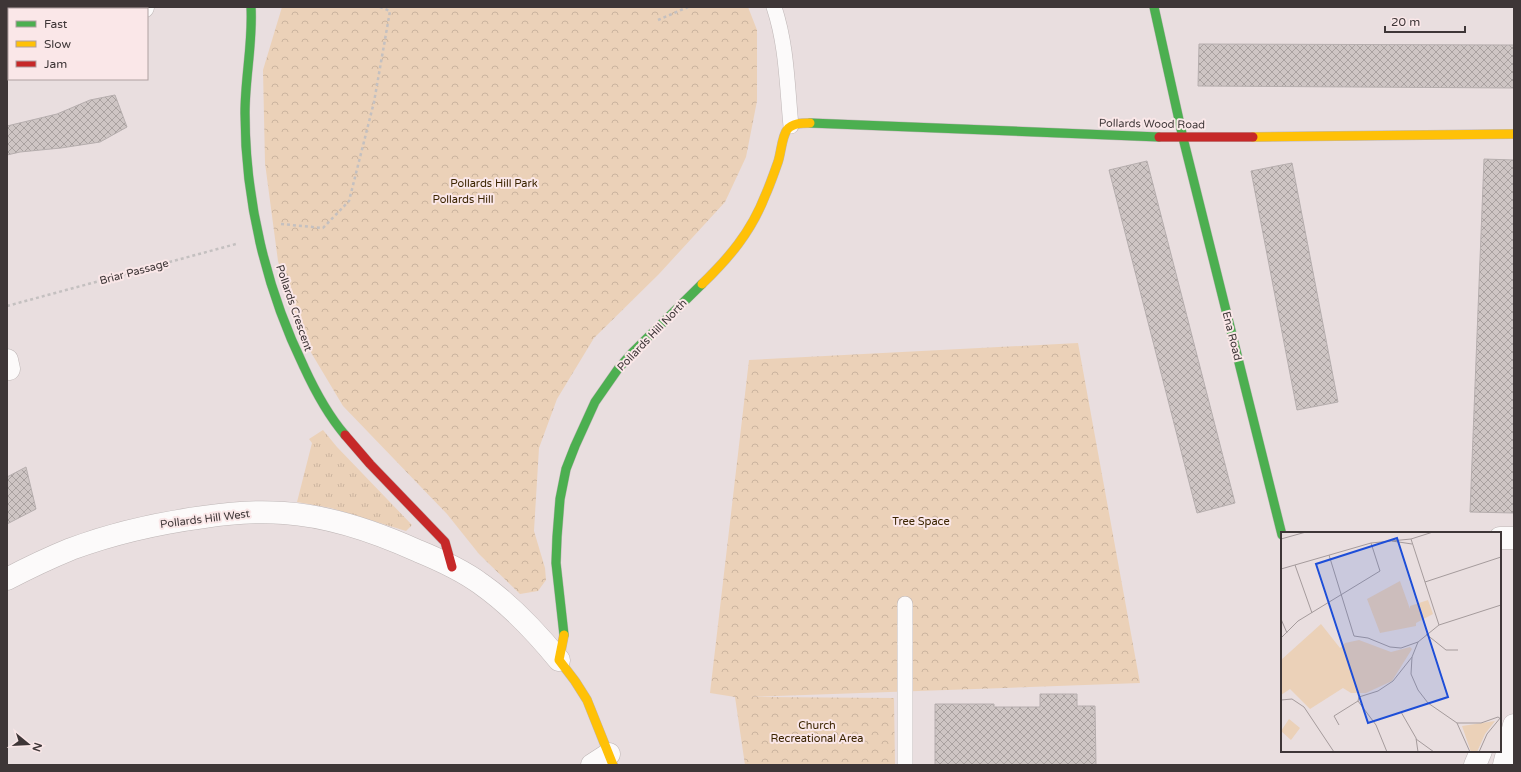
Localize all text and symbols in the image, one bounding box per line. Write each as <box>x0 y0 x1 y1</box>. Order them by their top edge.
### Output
legend <box>8 8 148 80</box>
scale bar <box>1385 8 1465 34</box>
text: 20 m <box>1391 15 1420 29</box>
text: Fast <box>44 17 68 31</box>
text: Slow <box>44 37 71 51</box>
text: Jam <box>44 57 67 71</box>
street label: Pollards Wood Road <box>1099 117 1205 131</box>
park label: Pollards Hill Park <box>450 177 538 190</box>
park label: Pollards Hill <box>432 193 494 206</box>
street label: Briar Passage <box>98 257 170 287</box>
street label: Pollards Crescent <box>273 263 315 353</box>
street label: Pollards Hill North <box>615 297 689 373</box>
street label: Ena Road <box>1220 310 1244 362</box>
street label: Pollards Hill West <box>159 507 251 531</box>
park label: Tree Space <box>892 515 950 528</box>
inset map <box>1281 532 1501 752</box>
park label: Church Recreational Area <box>771 719 863 745</box>
north arrow <box>8 724 48 764</box>
text: N <box>29 741 45 753</box>

